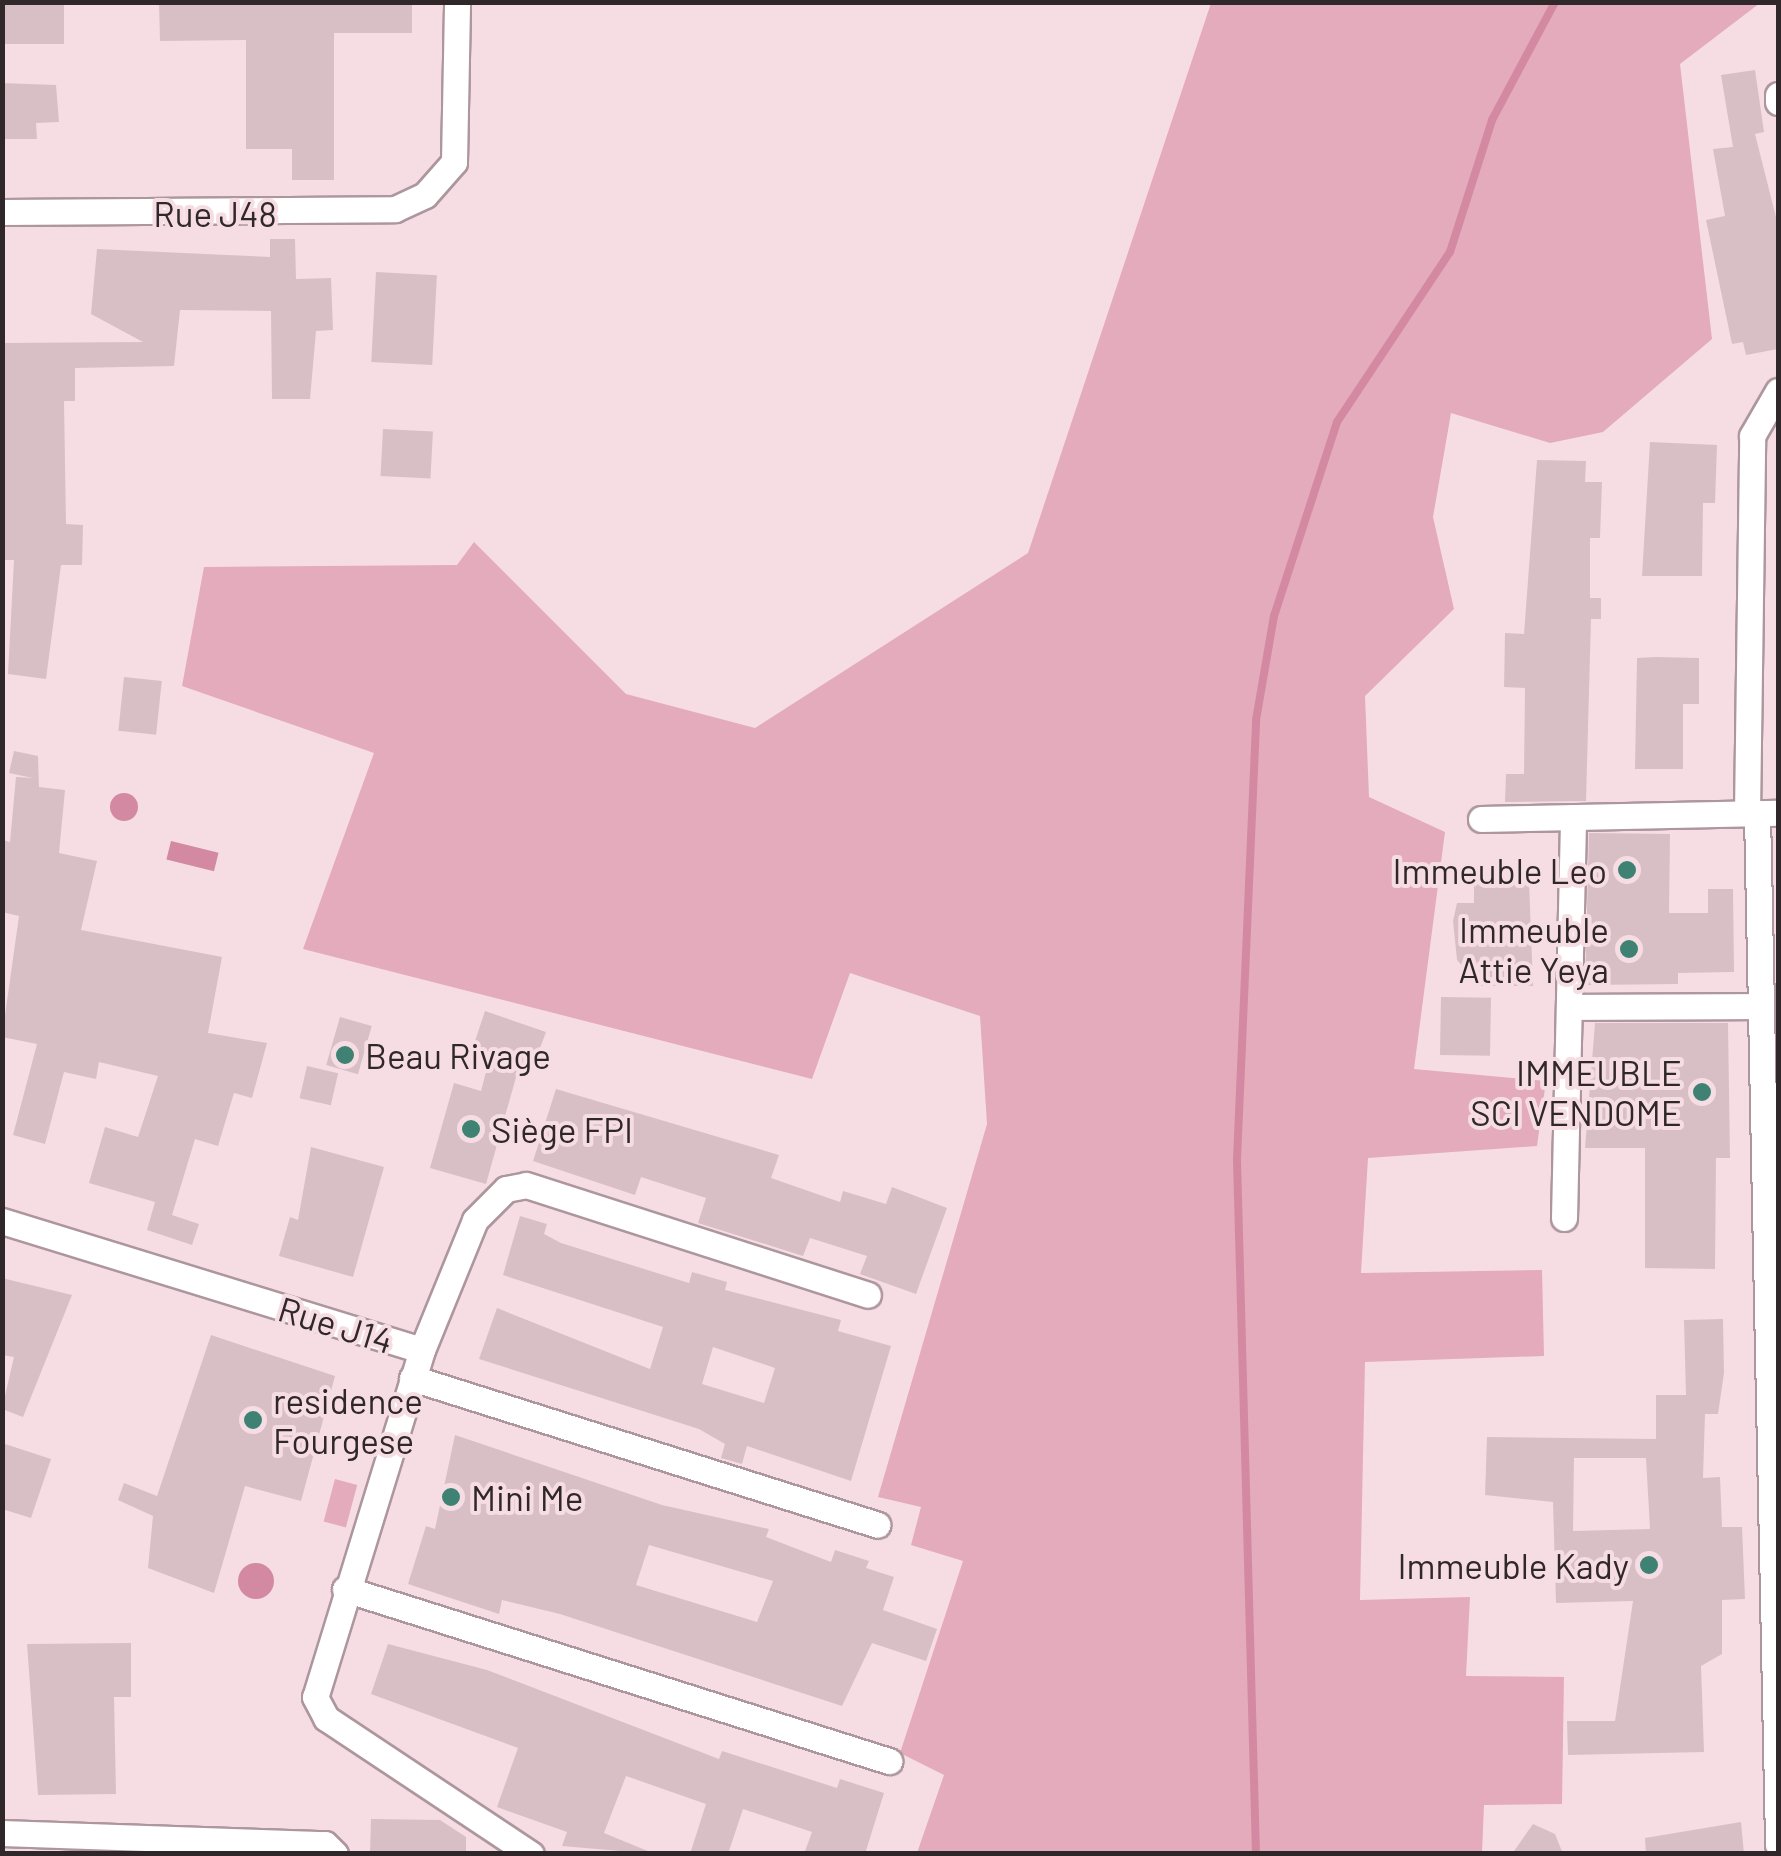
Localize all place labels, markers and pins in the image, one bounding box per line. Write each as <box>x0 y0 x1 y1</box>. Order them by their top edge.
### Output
place label: Immeuble Leo <box>1392 849 1607 891</box>
marker: Immeuble Leo <box>1616 859 1638 881</box>
place label: Immeuble Attie Yeya <box>1459 908 1609 990</box>
marker: Immeuble Attie Yeya <box>1618 938 1640 960</box>
place label: Beau Rivage <box>365 1034 551 1076</box>
marker: Beau Rivage <box>334 1044 356 1066</box>
place label: IMMEUBLE SCI VENDOME <box>1470 1051 1682 1133</box>
marker: IMMEUBLE SCI VENDOME <box>1691 1081 1713 1103</box>
place label: Siège FPI <box>491 1108 633 1150</box>
marker: Siège FPI <box>460 1118 482 1140</box>
place label: residence Fourgese <box>273 1379 423 1461</box>
marker: residence Fourgese <box>242 1409 264 1431</box>
place label: Mini Me <box>471 1476 583 1518</box>
marker: Mini Me <box>440 1486 462 1508</box>
place label: Immeuble Kady <box>1398 1544 1629 1586</box>
marker: Immeuble Kady <box>1638 1554 1660 1576</box>

